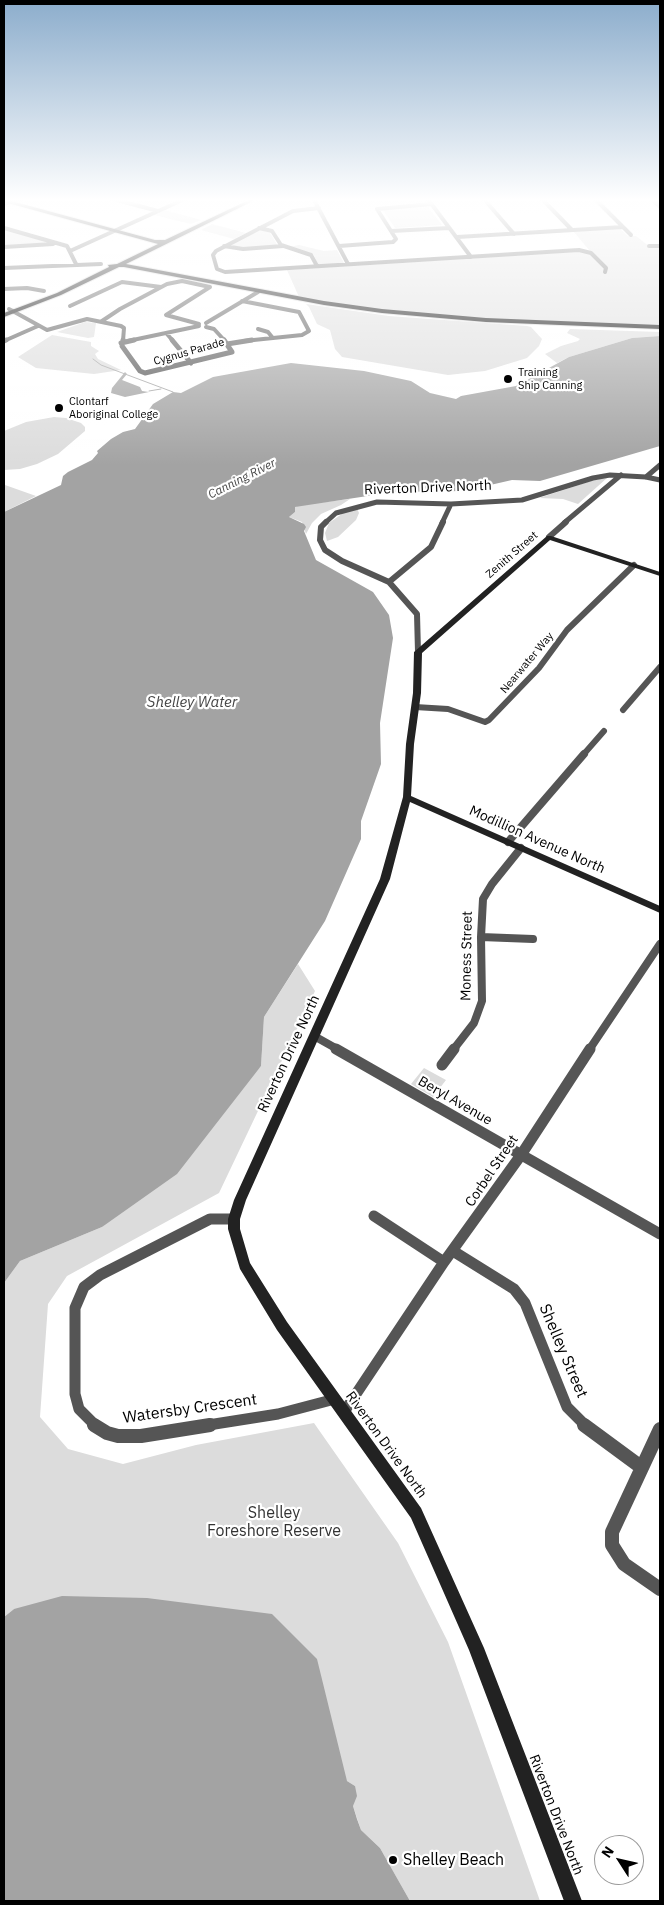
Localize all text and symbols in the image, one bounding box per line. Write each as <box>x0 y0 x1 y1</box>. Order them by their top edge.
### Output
street label: Cygnus Parade <box>152 336 226 368</box>
place label: Training Ship Canning <box>518 366 582 392</box>
marker: Training Ship Canning <box>502 373 514 385</box>
place label: Clontarf Aboriginal College <box>69 395 158 421</box>
marker: Clontarf Aboriginal College <box>53 402 65 414</box>
water label: Canning River <box>206 456 278 502</box>
street label: Riverton Drive North <box>364 477 492 499</box>
street label: Zenith Street <box>483 529 541 581</box>
street label: Nearwater Way <box>498 630 556 696</box>
water label: Shelley Water <box>147 694 237 712</box>
street label: Modillion Avenue North <box>467 802 607 878</box>
street label: Moness Street <box>458 911 476 1001</box>
street label: Riverton Drive North <box>254 993 324 1115</box>
street label: Beryl Avenue <box>415 1073 495 1129</box>
street label: Corbel Street <box>462 1132 522 1210</box>
street label: Shelley Street <box>535 1301 591 1401</box>
street label: Riverton Drive North <box>342 1388 430 1502</box>
street label: Watersby Crescent <box>122 1390 258 1428</box>
park label: Shelley Foreshore Reserve <box>207 1503 341 1541</box>
street label: Riverton Drive North <box>525 1752 587 1878</box>
north arrow <box>594 1835 644 1885</box>
text: N <box>597 1843 618 1861</box>
place label: Shelley Beach <box>403 1850 504 1870</box>
marker: Shelley Beach <box>387 1854 399 1866</box>

